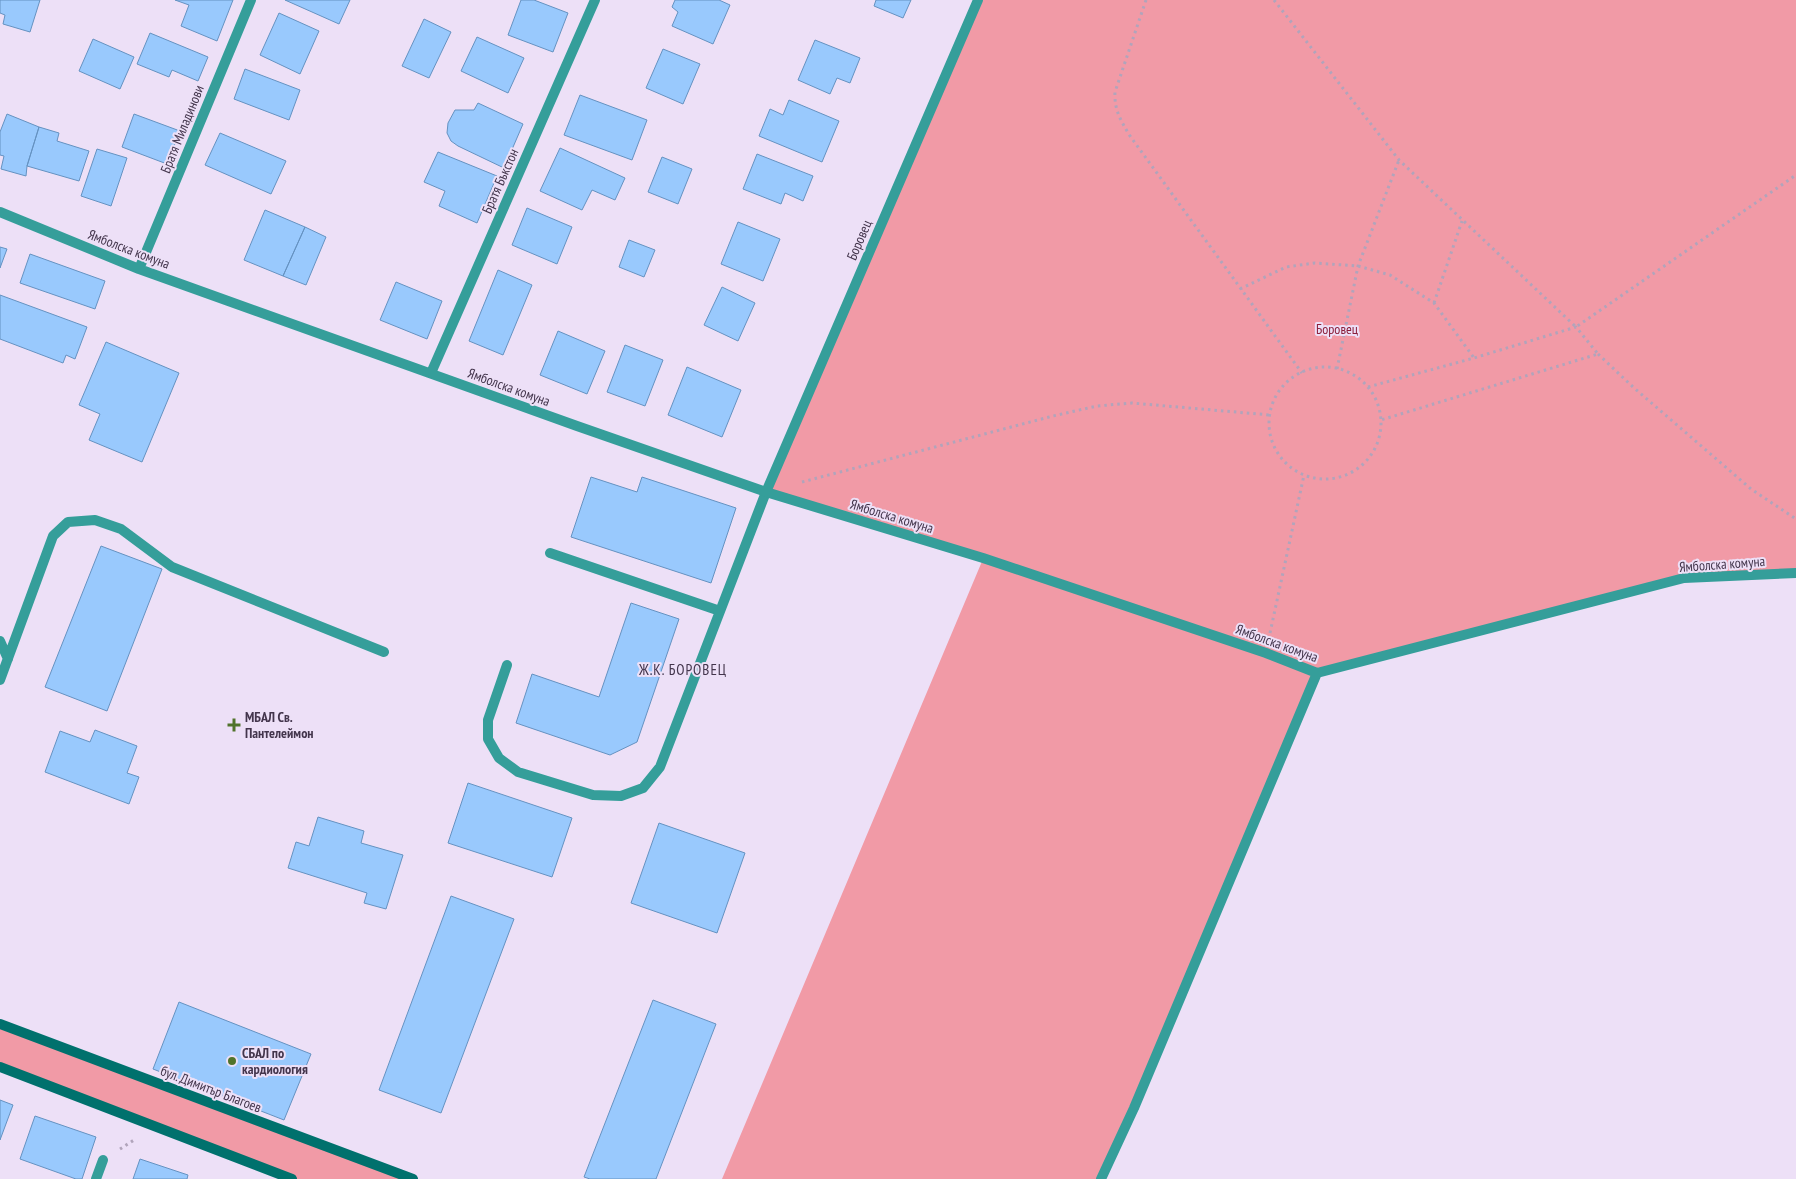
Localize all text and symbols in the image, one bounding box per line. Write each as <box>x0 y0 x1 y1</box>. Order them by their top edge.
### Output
street label: Братя Миладинови <box>156 82 208 176</box>
street label: Братя Бъкстон <box>478 146 522 216</box>
street label: Боровец <box>843 217 875 263</box>
street label: Ямболска комуна <box>86 225 172 273</box>
park label: Боровец <box>1316 320 1358 338</box>
street label: Ямболска комуна <box>465 364 553 410</box>
street label: Ямболска комуна <box>848 495 936 537</box>
street label: Ямболска комуна <box>1678 552 1766 576</box>
street label: Ямболска комуна <box>1233 620 1321 666</box>
district label: Ж.К. БОРОВЕЦ <box>638 660 727 679</box>
place label: МБАЛ Св. Пантелеймон <box>245 708 314 742</box>
marker: МБАЛ Св. Пантелеймон <box>227 718 241 732</box>
place label: СБАЛ по кардиология <box>242 1044 308 1078</box>
marker: СБАЛ по кардиология <box>226 1055 238 1067</box>
street label: бул. Димитър Благоев <box>158 1061 264 1117</box>

